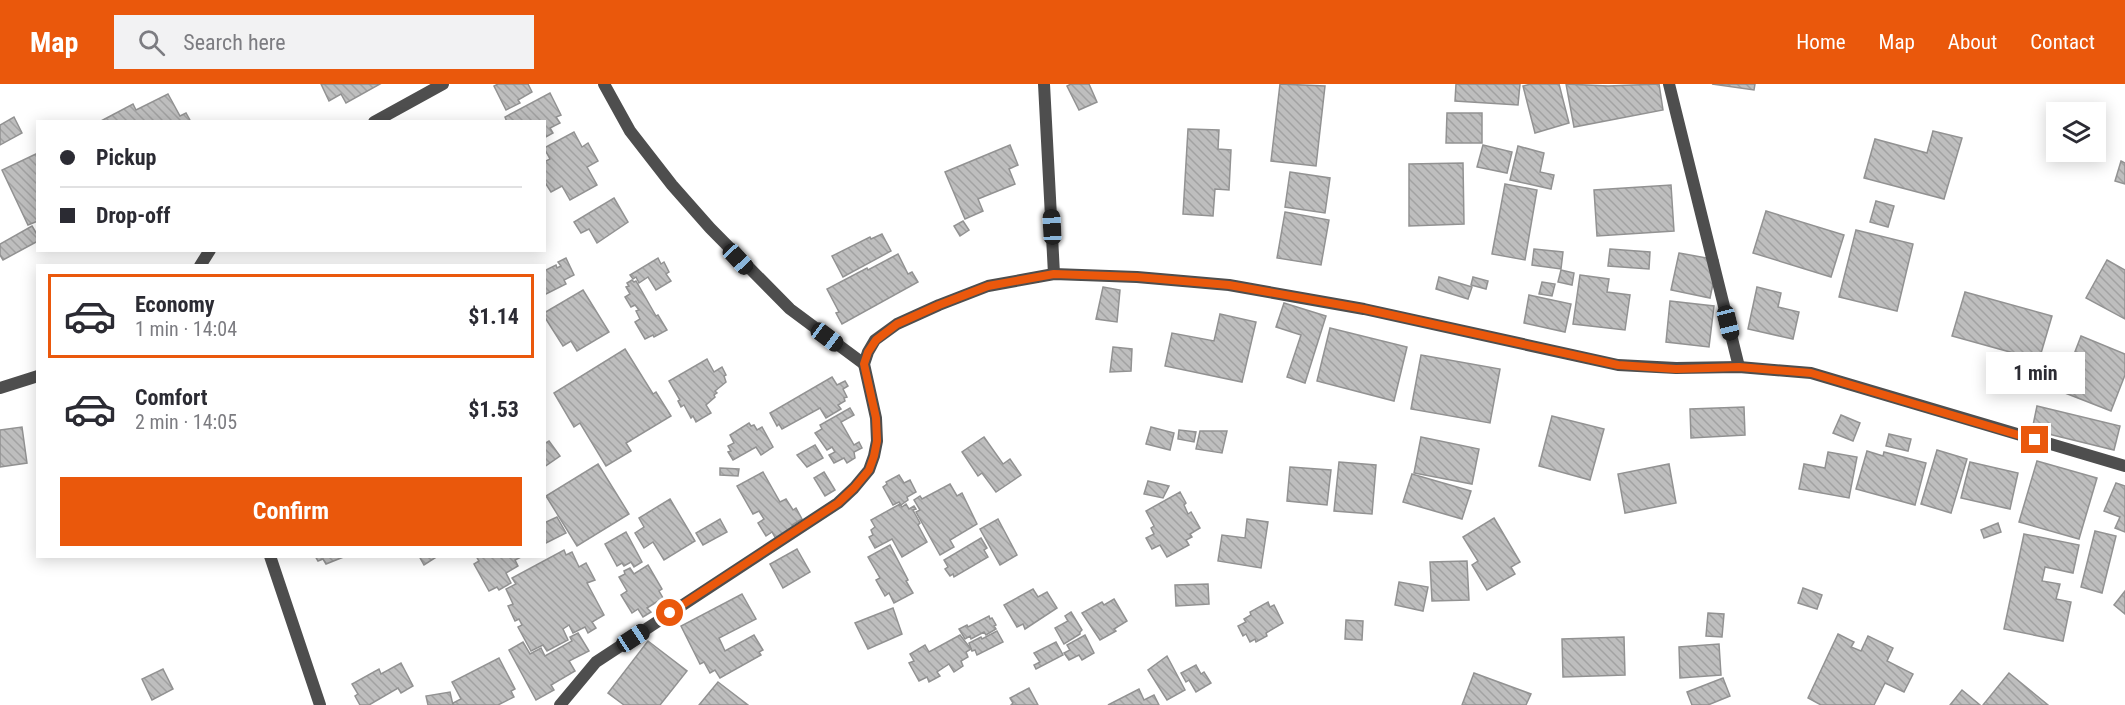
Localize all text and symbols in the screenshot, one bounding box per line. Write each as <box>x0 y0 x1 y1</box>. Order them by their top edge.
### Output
search box <box>114 15 534 69</box>
text: Map <box>30 26 78 59</box>
icon: search <box>135 26 168 59</box>
text: Search here <box>183 30 286 55</box>
text: Home <box>1796 30 1846 54</box>
text: Map <box>1879 30 1915 54</box>
text: About <box>1948 30 1997 54</box>
text: Contact <box>2030 30 2095 54</box>
map controls <box>2046 102 2106 162</box>
button: layers <box>2046 102 2106 162</box>
text: Pickup <box>96 145 156 170</box>
text: Drop-off <box>96 203 170 228</box>
car <box>1042 209 1062 245</box>
car <box>719 240 757 278</box>
icon: car <box>63 289 117 343</box>
text: Economy <box>135 292 215 317</box>
car <box>1715 303 1741 343</box>
text: $1.14 <box>468 304 519 329</box>
text: 1 min · 14:04 <box>135 317 237 341</box>
car <box>807 319 847 355</box>
callout: 1 min <box>1986 353 2084 395</box>
text: 1 min <box>2013 361 2058 385</box>
icon: car <box>63 382 117 436</box>
text: Comfort <box>135 385 208 410</box>
text: $1.53 <box>468 397 519 422</box>
text: 2 min · 14:05 <box>135 410 237 434</box>
route end <box>2021 426 2048 453</box>
button: Confirm <box>60 477 522 546</box>
route start <box>656 599 683 626</box>
car <box>613 621 653 655</box>

